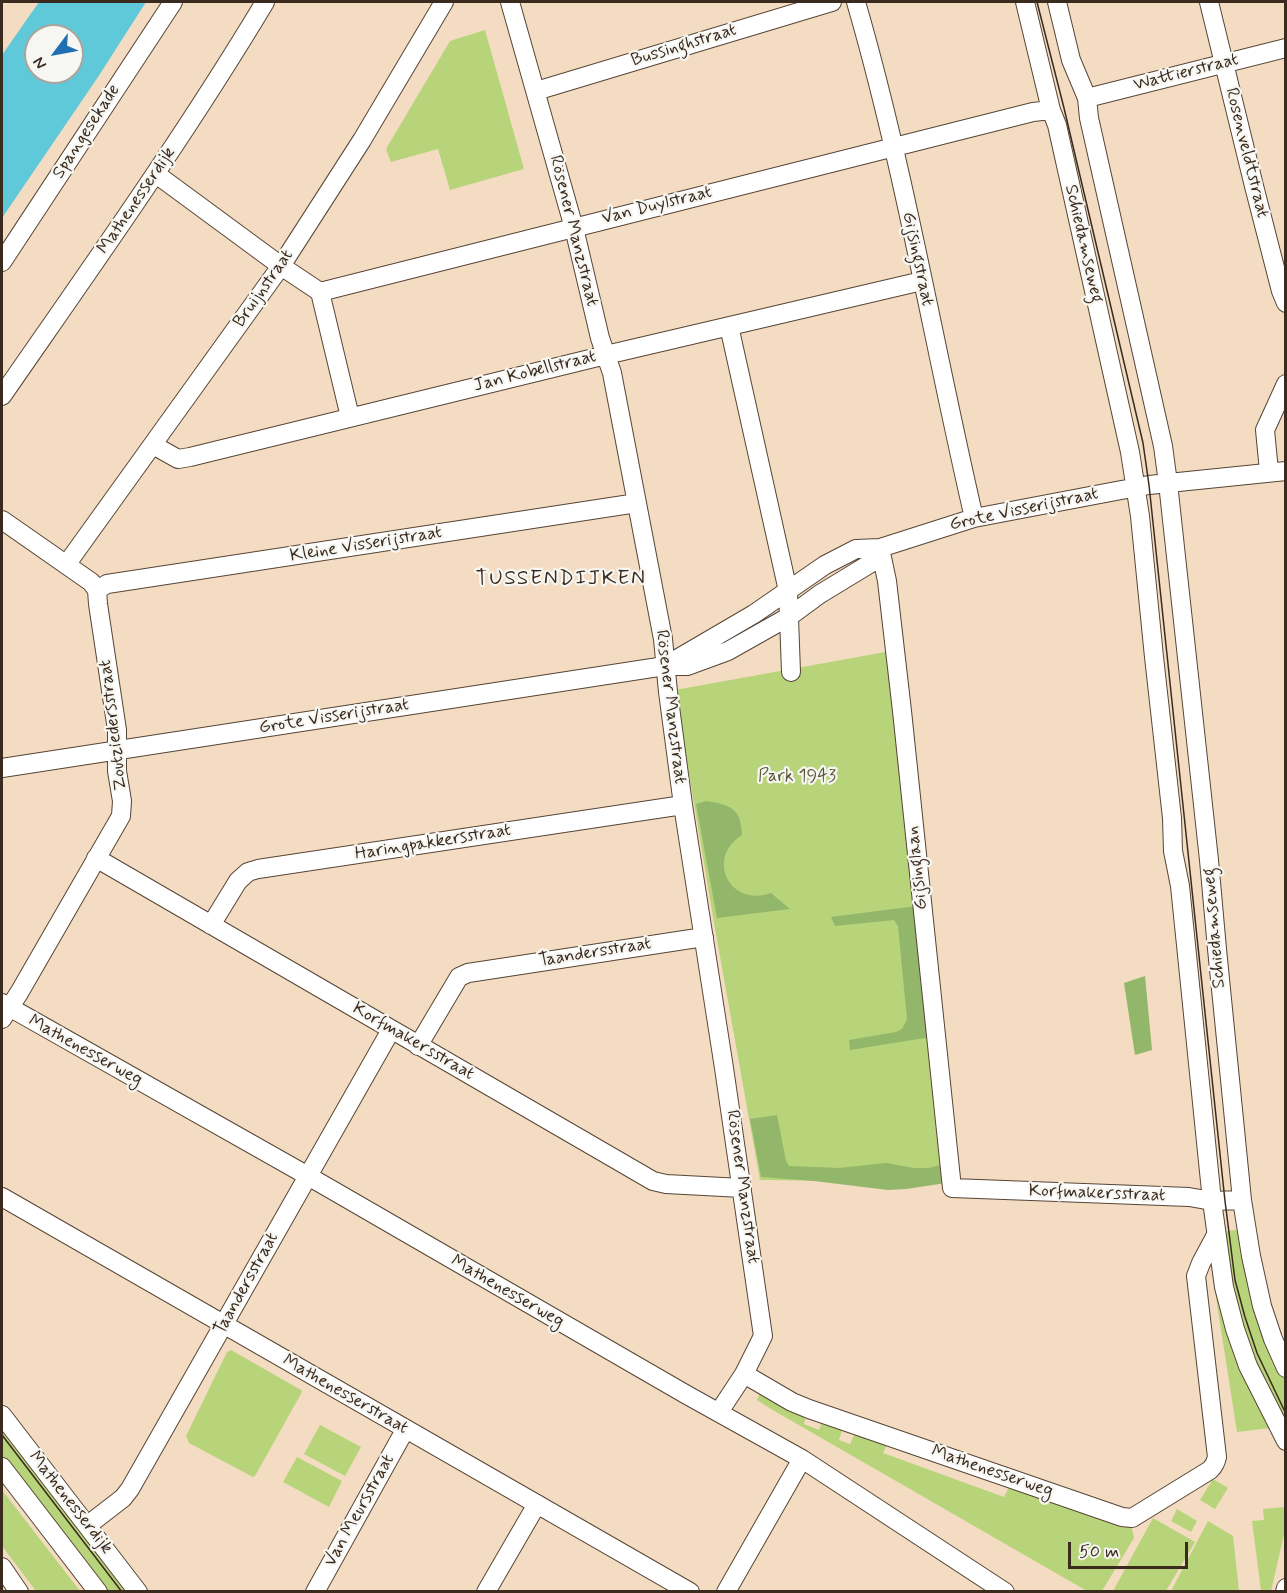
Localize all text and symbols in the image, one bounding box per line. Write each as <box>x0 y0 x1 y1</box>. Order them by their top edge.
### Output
street label: Bussinghstraat <box>629 20 739 72</box>
north arrow <box>24 24 84 84</box>
street label: Wattierstraat <box>1131 50 1241 96</box>
text: N <box>28 53 52 73</box>
street label: Spangesekade <box>48 81 126 183</box>
street label: Rosenveldtstraat <box>1219 86 1273 220</box>
street label: Mathenesserdijk <box>93 143 181 259</box>
street label: Rösener Manzstraat <box>544 153 602 309</box>
street label: Van Duylstraat <box>600 182 714 230</box>
street label: Schiedamseweg <box>1059 183 1107 305</box>
street label: Gijsingstraat <box>896 210 938 308</box>
street label: Bruijnstraat <box>229 246 299 332</box>
street label: Jan Kobellstraat <box>472 346 598 398</box>
street label: Grote Visserijstraat <box>948 484 1100 536</box>
street label: Kleine Visserijstraat <box>288 522 444 568</box>
district label: TUSSENDIJKEN <box>477 567 645 593</box>
street label: Rösener Manzstraat <box>650 629 690 785</box>
street label: Zoutziedersstraat <box>95 659 133 791</box>
street label: Grote Visserijstraat <box>257 694 411 740</box>
park label: Park 1943 <box>758 766 836 788</box>
street label: Haringpakkersstraat <box>354 820 512 866</box>
street label: Gijsinglaan <box>903 825 933 911</box>
street label: Schiedamseweg <box>1199 867 1231 989</box>
street label: Taandersstraat <box>537 933 653 973</box>
street label: Korfmakersstraat <box>348 998 478 1086</box>
street label: Mathenesserweg <box>24 1011 146 1091</box>
street label: Rösener Manzstraat <box>721 1109 763 1265</box>
street label: Korfmakersstraat <box>1028 1181 1166 1207</box>
street label: Taandersstraat <box>210 1229 284 1339</box>
street label: Mathenesserweg <box>446 1251 568 1333</box>
street label: Mathenesserstraat <box>278 1350 412 1440</box>
street label: Mathenesserweg <box>928 1441 1056 1503</box>
street label: Mathenesserdijk <box>23 1447 117 1559</box>
street label: Van Meursstraat <box>320 1451 400 1571</box>
scale bar <box>1071 1530 1191 1568</box>
text: 50 m <box>1079 1540 1119 1564</box>

